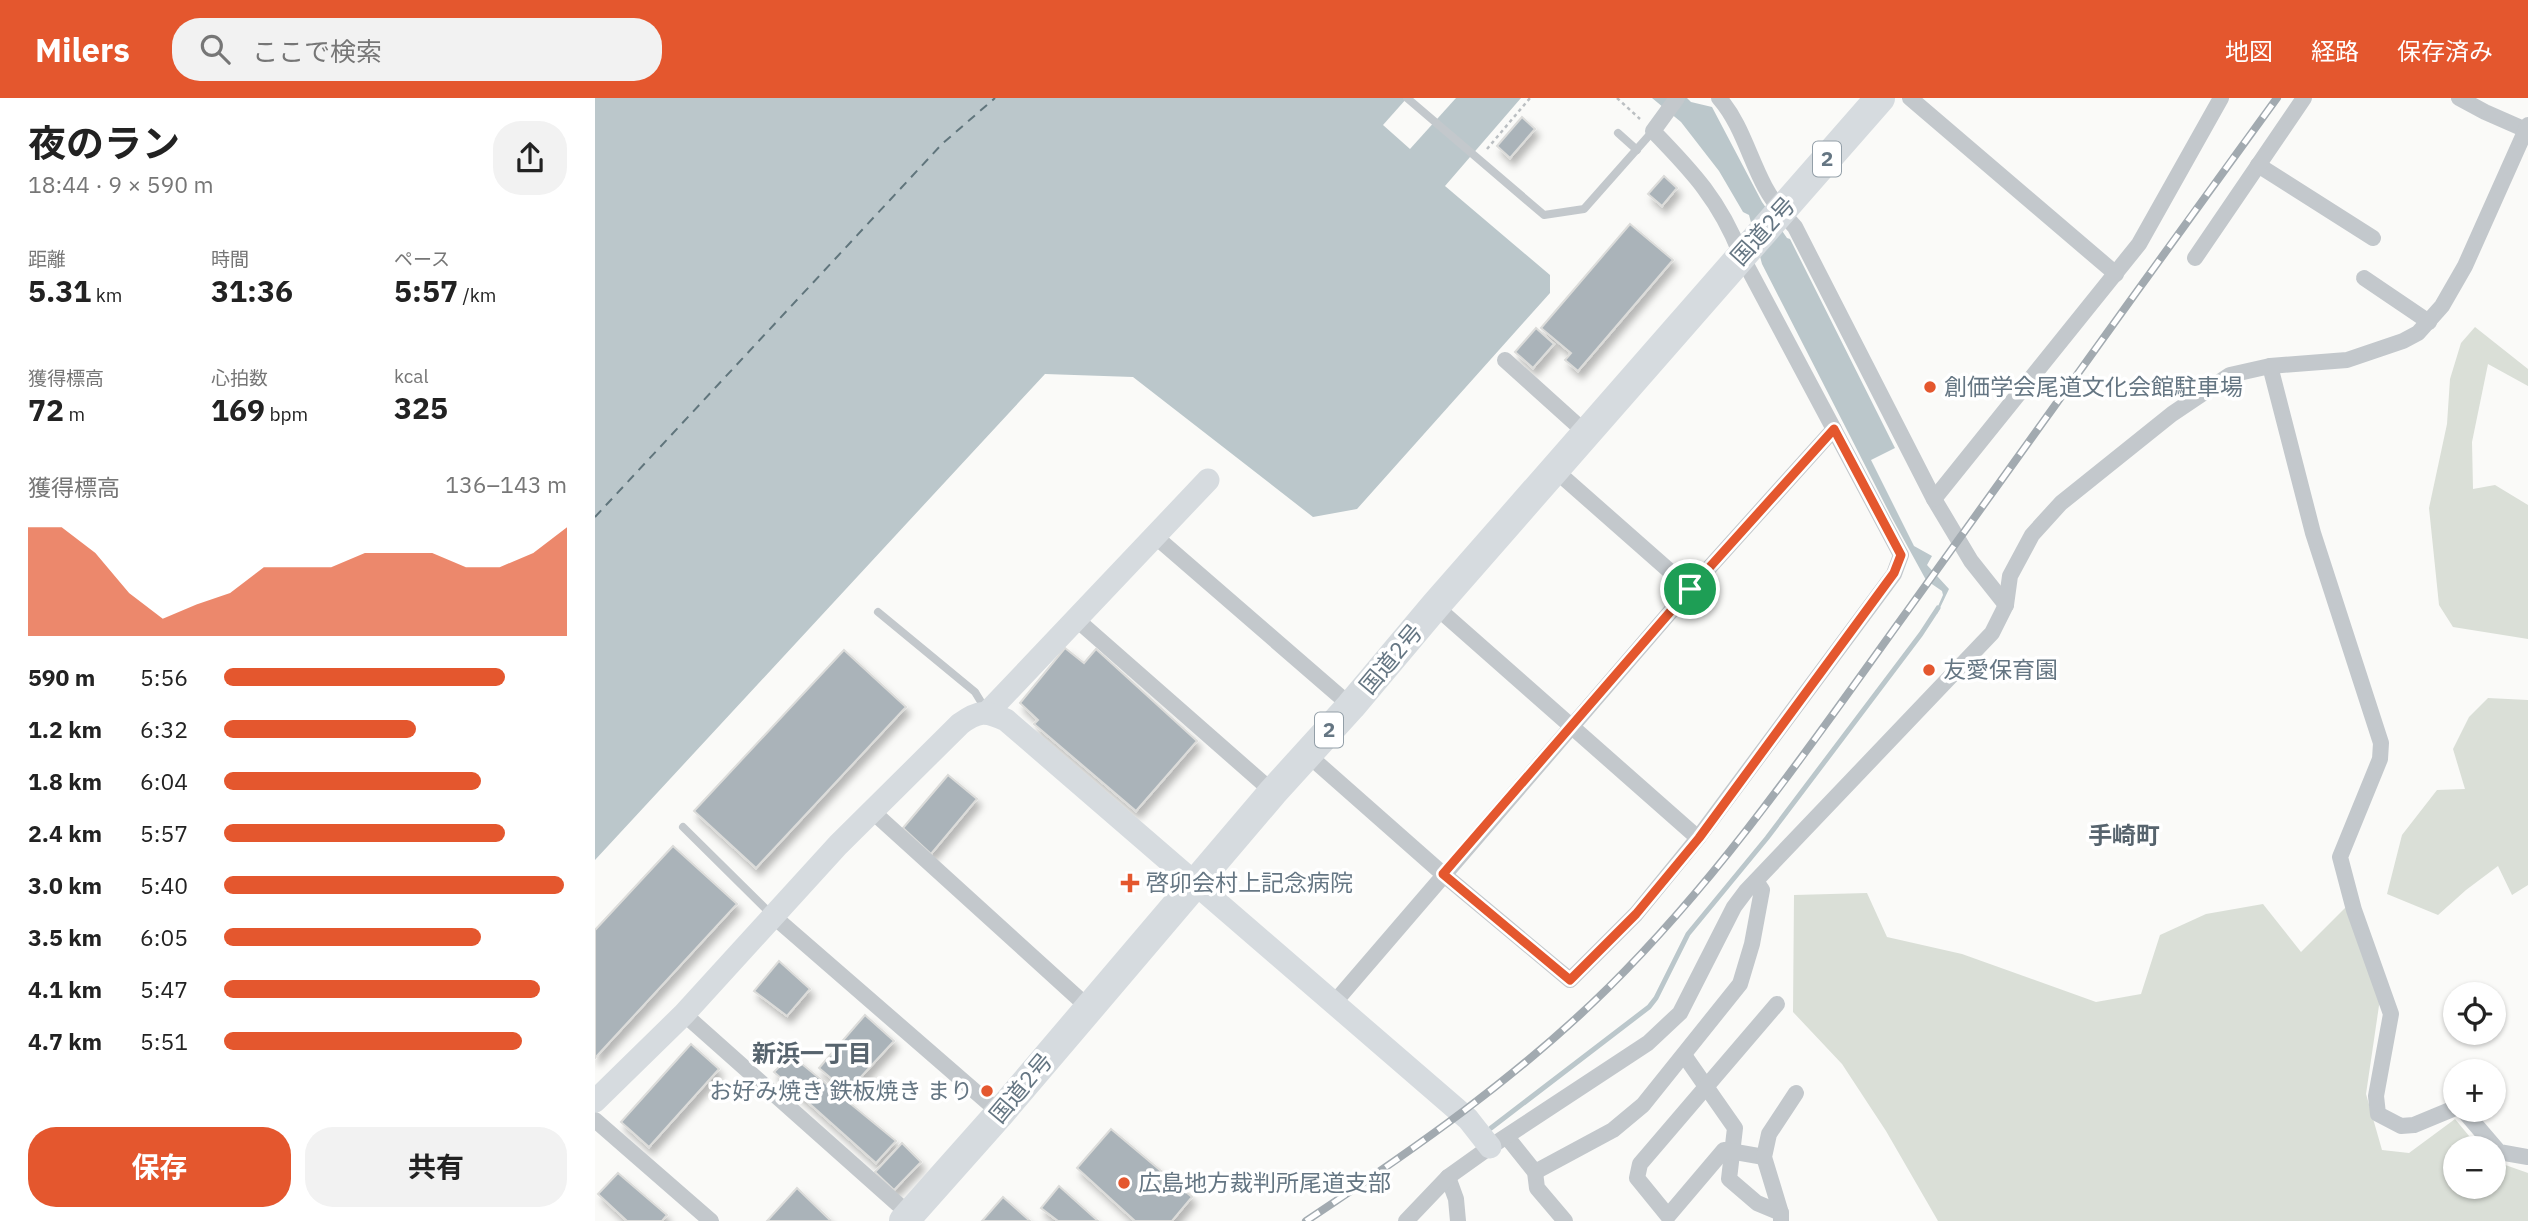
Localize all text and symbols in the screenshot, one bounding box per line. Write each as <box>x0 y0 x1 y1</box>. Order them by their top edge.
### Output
search box <box>172 18 662 81</box>
text: Milers <box>35 28 130 71</box>
icon: search <box>196 30 234 68</box>
text: ここで検索 <box>252 34 382 68</box>
text: 地図 <box>2225 35 2273 67</box>
text: 経路 <box>2311 35 2359 67</box>
text: 保存済み <box>2397 35 2493 67</box>
text: 夜のラン <box>28 118 180 167</box>
button: share <box>493 121 567 195</box>
road number: 2 <box>1813 141 1841 176</box>
text: 18:44 · 9 × 590 m <box>28 169 214 199</box>
street label: 国道2号 <box>1723 190 1801 271</box>
text: 距離 <box>28 247 66 271</box>
text: 時間 <box>211 247 249 271</box>
text: ペース <box>394 247 450 271</box>
text: 5.31 <box>28 271 91 310</box>
text: 31:36 <box>211 271 293 310</box>
text: 5:57 <box>394 271 458 310</box>
text: km <box>91 283 122 307</box>
text: /km <box>458 283 496 307</box>
text: kcal <box>394 364 429 388</box>
text: 獲得標高 <box>28 366 104 390</box>
text: 心拍数 <box>211 366 268 390</box>
place label: 創価学会尾道文化会館駐車場 <box>1944 371 2243 401</box>
marker: 創価学会尾道文化会館駐車場 <box>1922 379 1938 395</box>
text: 325 <box>394 388 448 427</box>
text: 72 <box>28 390 64 429</box>
text: 169 <box>211 390 265 429</box>
text: m <box>64 402 85 426</box>
text: bpm <box>265 402 308 426</box>
text: 136–143 m <box>445 469 567 499</box>
text: 獲得標高 <box>28 472 120 502</box>
pin <box>1660 559 1720 619</box>
icon: arrive <box>1671 570 1709 608</box>
street label: 国道2号 <box>1352 617 1428 700</box>
place label: 友愛保育園 <box>1943 654 2058 684</box>
text: 590 m <box>28 662 95 692</box>
text: 5:56 <box>140 662 188 692</box>
marker: 友愛保育園 <box>1921 662 1937 678</box>
road number: 2 <box>1315 712 1343 748</box>
text: 1.2 km <box>28 714 102 744</box>
text: 6:32 <box>140 714 188 744</box>
text: 1.8 km <box>28 766 102 796</box>
text: 6:04 <box>140 766 188 796</box>
text: 2.4 km <box>28 818 102 848</box>
text: 5:57 <box>140 818 188 848</box>
district label: 手崎町 <box>2088 819 2160 851</box>
place label: 啓卯会村上記念病院 <box>1146 867 1353 897</box>
text: 3.0 km <box>28 870 102 900</box>
text: 5:40 <box>140 870 188 900</box>
marker: 啓卯会村上記念病院 <box>1120 873 1140 893</box>
text: 3.5 km <box>28 922 102 952</box>
text: 6:05 <box>140 922 188 952</box>
text: 4.1 km <box>28 974 102 1004</box>
text: 5:47 <box>140 974 188 1004</box>
map controls <box>2443 982 2506 1199</box>
button: locate <box>2443 982 2506 1045</box>
text: 4.7 km <box>28 1026 102 1056</box>
text: 5:51 <box>140 1026 188 1056</box>
district label: 新浜一丁目 <box>752 1037 872 1069</box>
street label: 国道2号 <box>982 1046 1058 1129</box>
button: + <box>2443 1059 2506 1122</box>
place label: お好み焼き 鉄板焼き まり <box>709 1075 973 1105</box>
marker: お好み焼き 鉄板焼き まり <box>979 1083 995 1099</box>
button: 保存 <box>28 1127 291 1207</box>
button: 共有 <box>305 1127 567 1207</box>
button: − <box>2443 1136 2506 1199</box>
place label: 広島地方裁判所尾道支部 <box>1138 1167 1391 1197</box>
marker: 広島地方裁判所尾道支部 <box>1116 1175 1132 1191</box>

